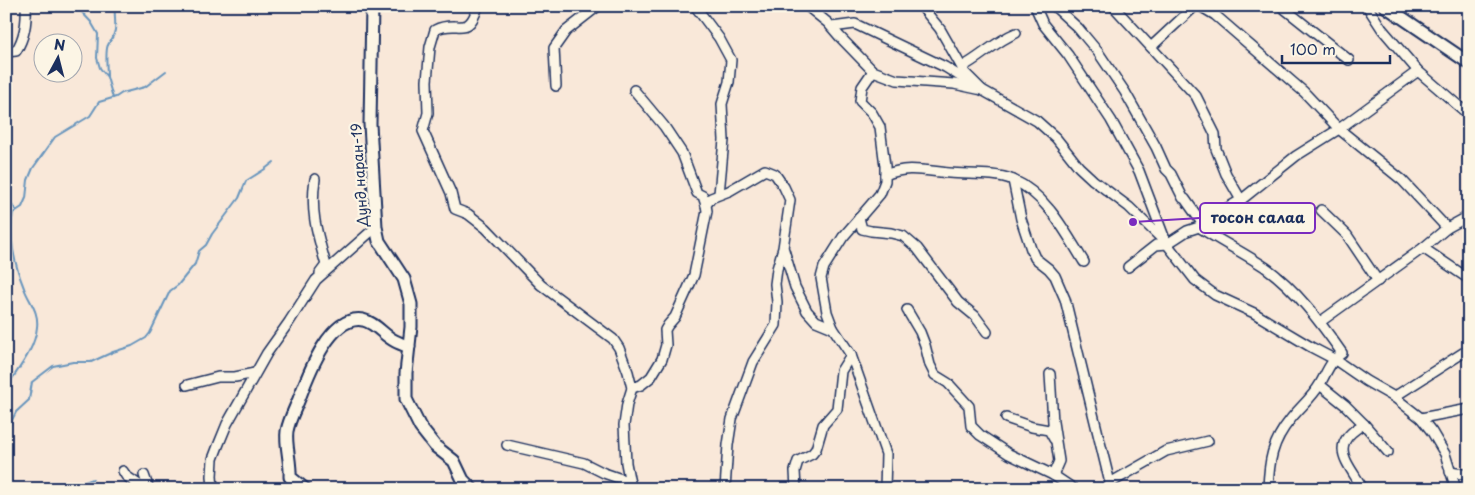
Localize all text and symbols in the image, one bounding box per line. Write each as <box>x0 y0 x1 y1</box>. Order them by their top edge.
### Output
north arrow <box>32 32 82 82</box>
scale bar <box>1282 32 1390 64</box>
text: N <box>53 34 66 56</box>
text: 100 m <box>1290 37 1336 60</box>
street label: Дунд наран-19 <box>345 123 373 228</box>
callout: тосон салаа <box>1200 203 1315 233</box>
text: тосон салаа <box>1211 205 1306 228</box>

